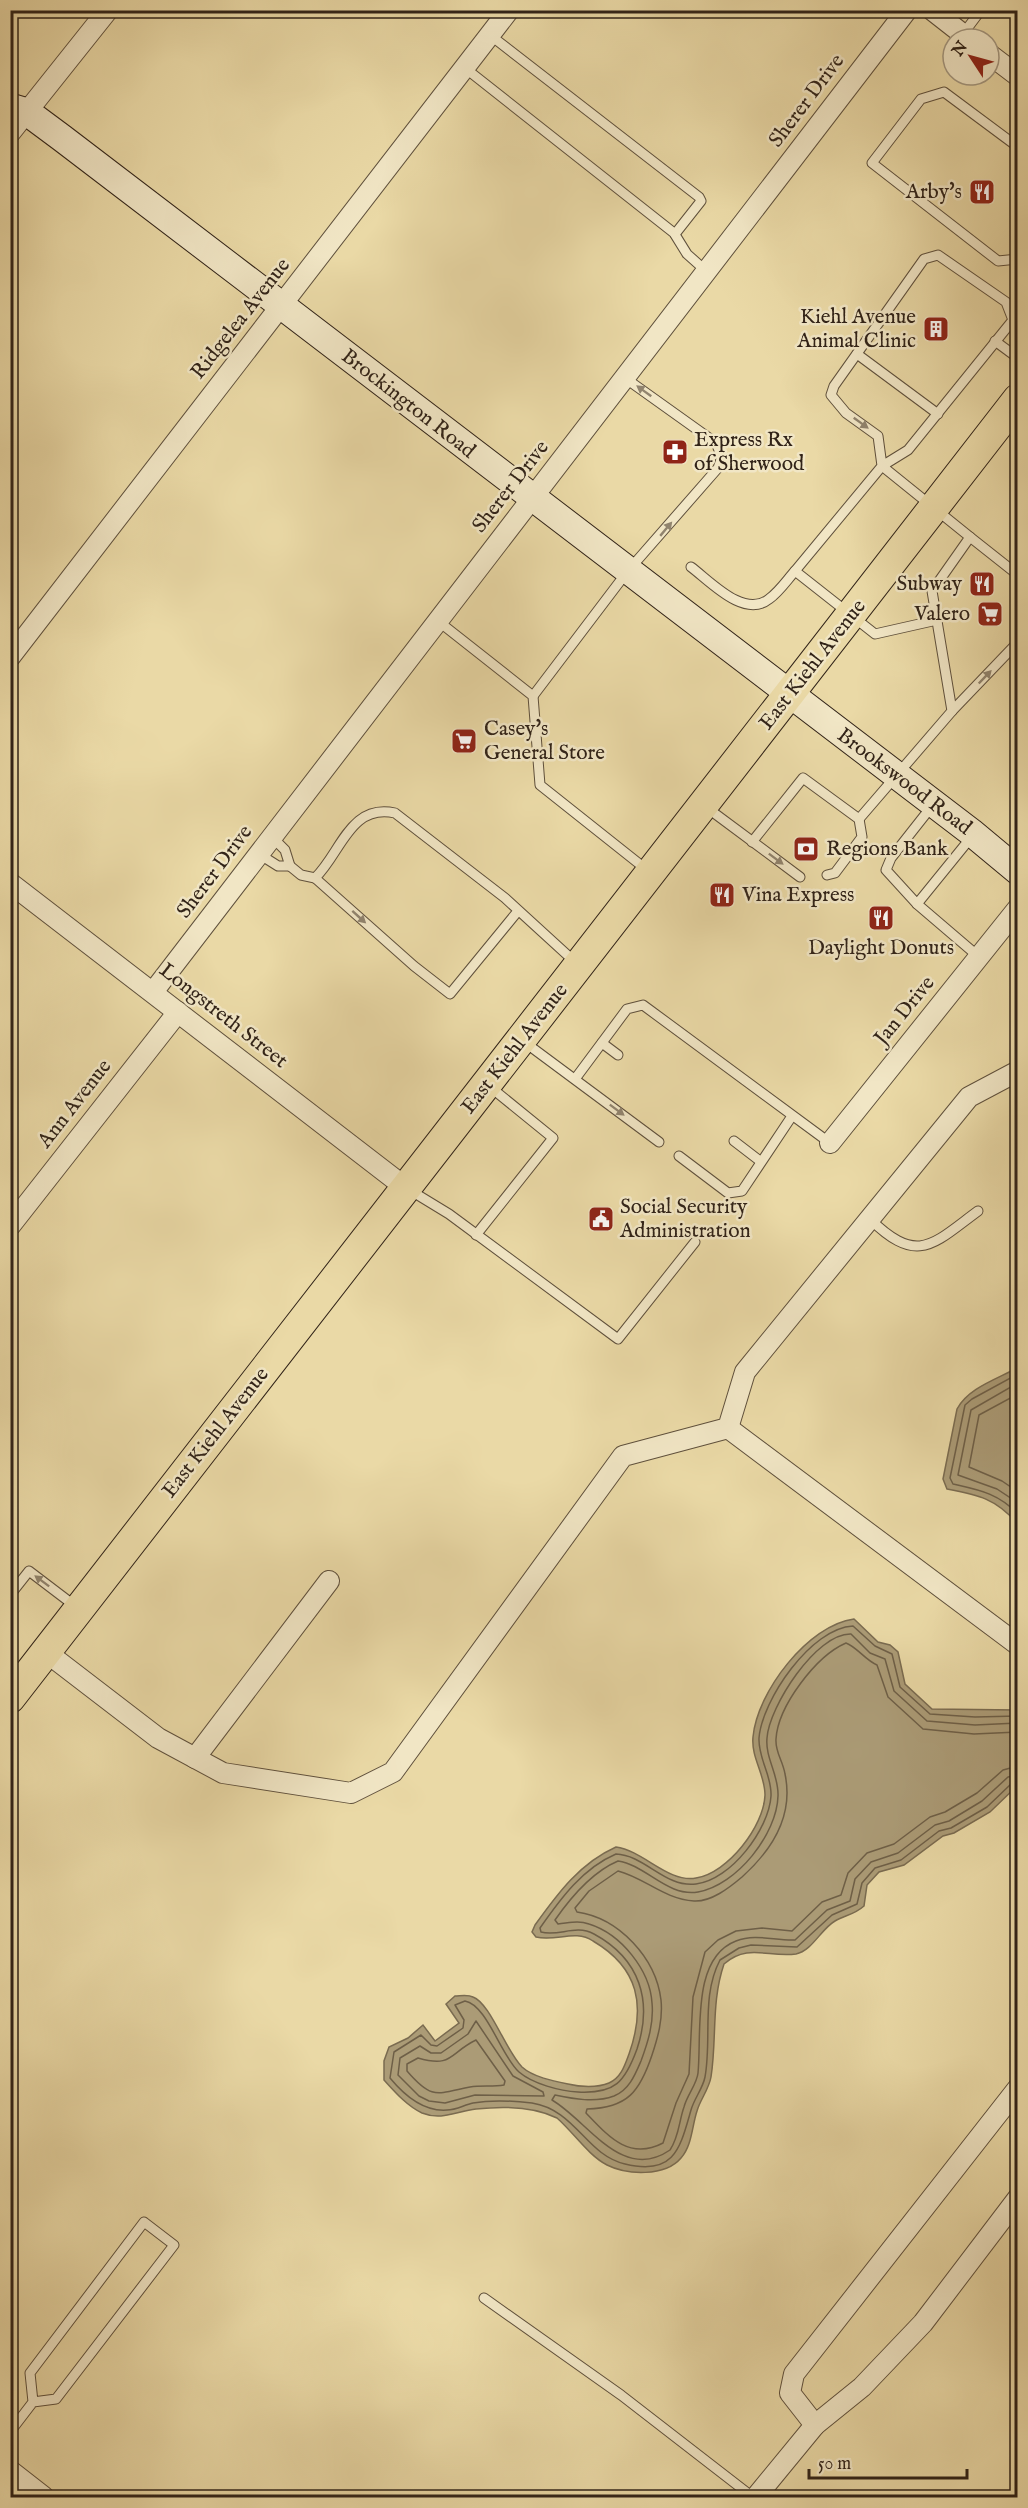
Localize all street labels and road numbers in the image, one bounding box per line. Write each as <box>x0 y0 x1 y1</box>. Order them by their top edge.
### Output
street label: Sherer Drive <box>763 49 851 153</box>
street label: Ridgelea Avenue <box>185 253 297 385</box>
street label: Brockington Road <box>335 343 481 465</box>
street label: Sherer Drive <box>466 435 556 539</box>
street label: East Kiehl Avenue <box>753 594 873 736</box>
street label: Brookswood Road <box>831 722 978 842</box>
street label: Sherer Drive <box>171 820 259 924</box>
street label: Longstreth Street <box>153 957 293 1075</box>
street label: Jan Drive <box>868 970 941 1053</box>
street label: East Kiehl Avenue <box>455 978 575 1120</box>
street label: Ann Avenue <box>31 1054 118 1155</box>
street label: East Kiehl Avenue <box>156 1362 276 1504</box>

